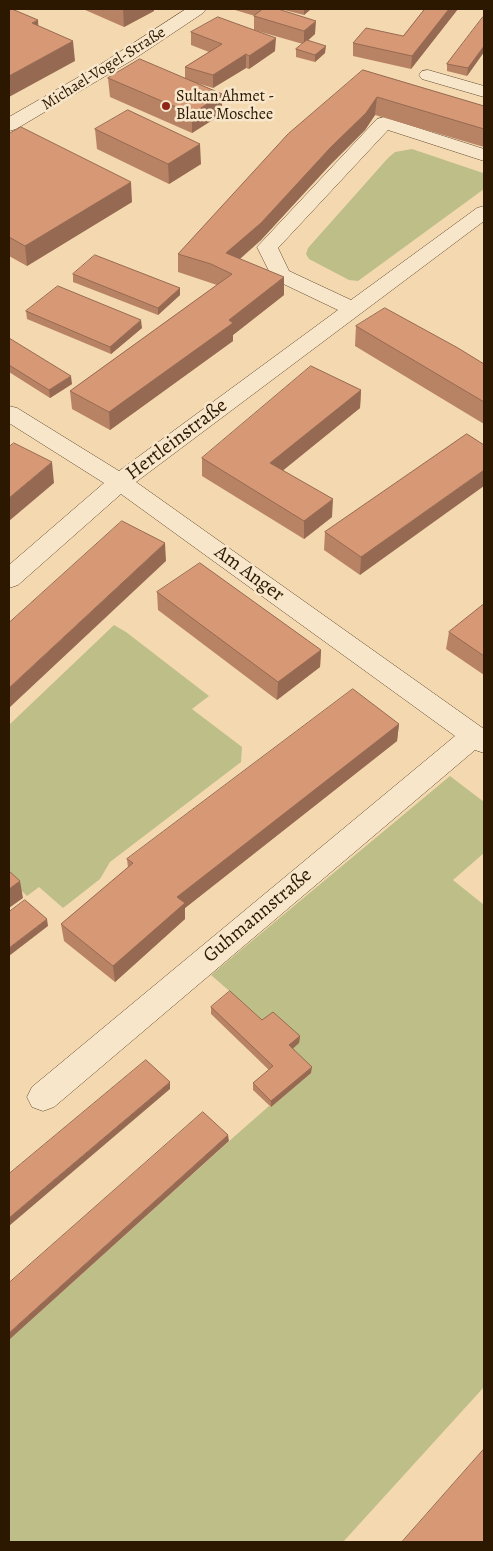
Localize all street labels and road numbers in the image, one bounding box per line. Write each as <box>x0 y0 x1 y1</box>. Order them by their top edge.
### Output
street label: Michael-Vogel-Straße <box>39 23 169 115</box>
street label: Hertleinstraße <box>122 394 232 486</box>
street label: Am Anger <box>209 541 289 607</box>
street label: Guhmannstraße <box>199 864 317 968</box>

